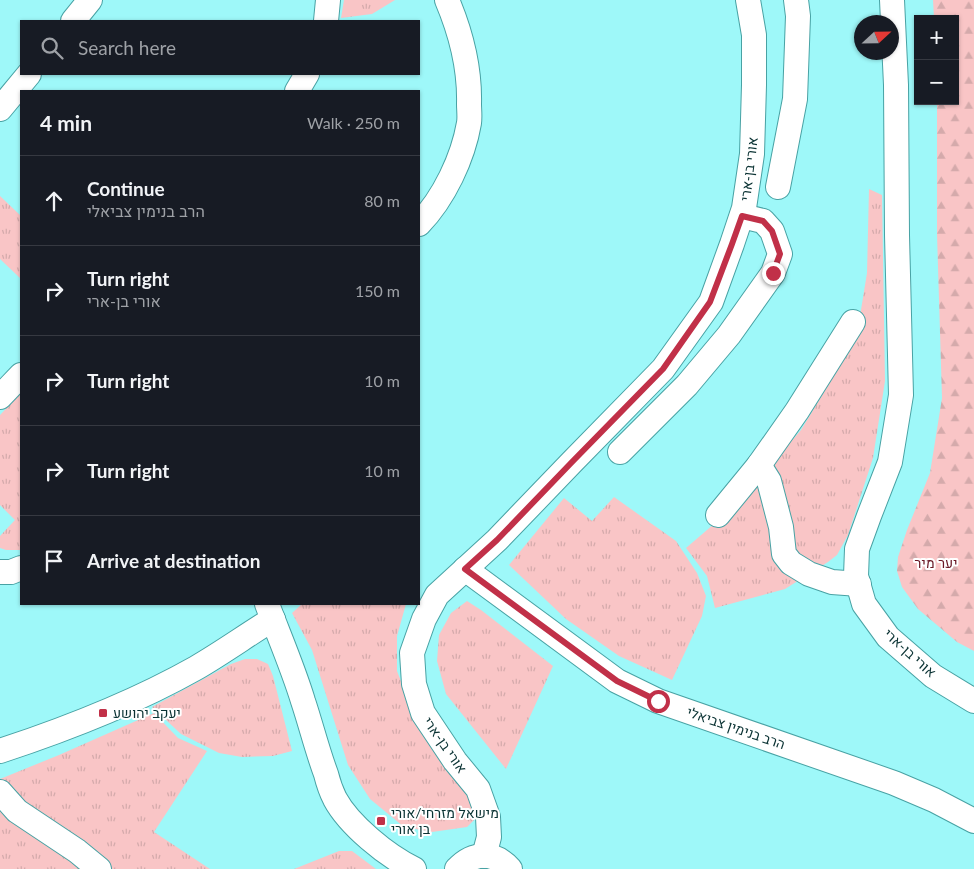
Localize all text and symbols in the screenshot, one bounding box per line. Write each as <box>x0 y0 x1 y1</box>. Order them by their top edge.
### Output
north arrow <box>854 15 899 60</box>
map controls <box>914 15 959 105</box>
button: + <box>914 15 959 60</box>
search box <box>20 20 420 75</box>
icon: search <box>38 34 66 62</box>
text: Search here <box>78 36 176 59</box>
button: − <box>914 60 959 105</box>
text: 4 min <box>40 110 92 135</box>
text: Walk · 250 m <box>307 113 400 132</box>
street label: אורי בן-ארי <box>736 136 761 202</box>
text: Continue <box>87 177 165 200</box>
icon: ahead <box>40 187 68 215</box>
text: 80 m <box>364 191 400 210</box>
text: הרב בנימין צביאלי <box>87 201 205 220</box>
route end <box>762 262 785 285</box>
text: Turn right <box>87 267 169 290</box>
icon: right <box>40 277 68 305</box>
text: 150 m <box>355 281 400 300</box>
text: אורי בן-ארי <box>87 291 161 310</box>
icon: right <box>40 367 68 395</box>
text: Turn right <box>87 369 169 392</box>
text: 10 m <box>364 371 400 390</box>
icon: right <box>40 457 68 485</box>
text: Turn right <box>87 459 169 482</box>
text: 10 m <box>364 461 400 480</box>
icon: arrive <box>40 547 68 575</box>
text: Arrive at destination <box>87 549 260 572</box>
park label: יער מיר <box>915 554 957 571</box>
street label: אורי בן-ארי <box>881 625 940 681</box>
route start <box>647 690 670 713</box>
street label: הרב בנימין צביאלי <box>685 703 788 752</box>
place label: יעקב יהושע <box>113 704 181 721</box>
marker: יעקב יהושע <box>97 707 109 719</box>
street label: אורי בן-ארי <box>420 713 471 776</box>
place label: מישאל מזרחי/אורי בן אורי <box>391 804 499 837</box>
marker: מישאל מזרחי/אורי בן אורי <box>375 815 387 827</box>

